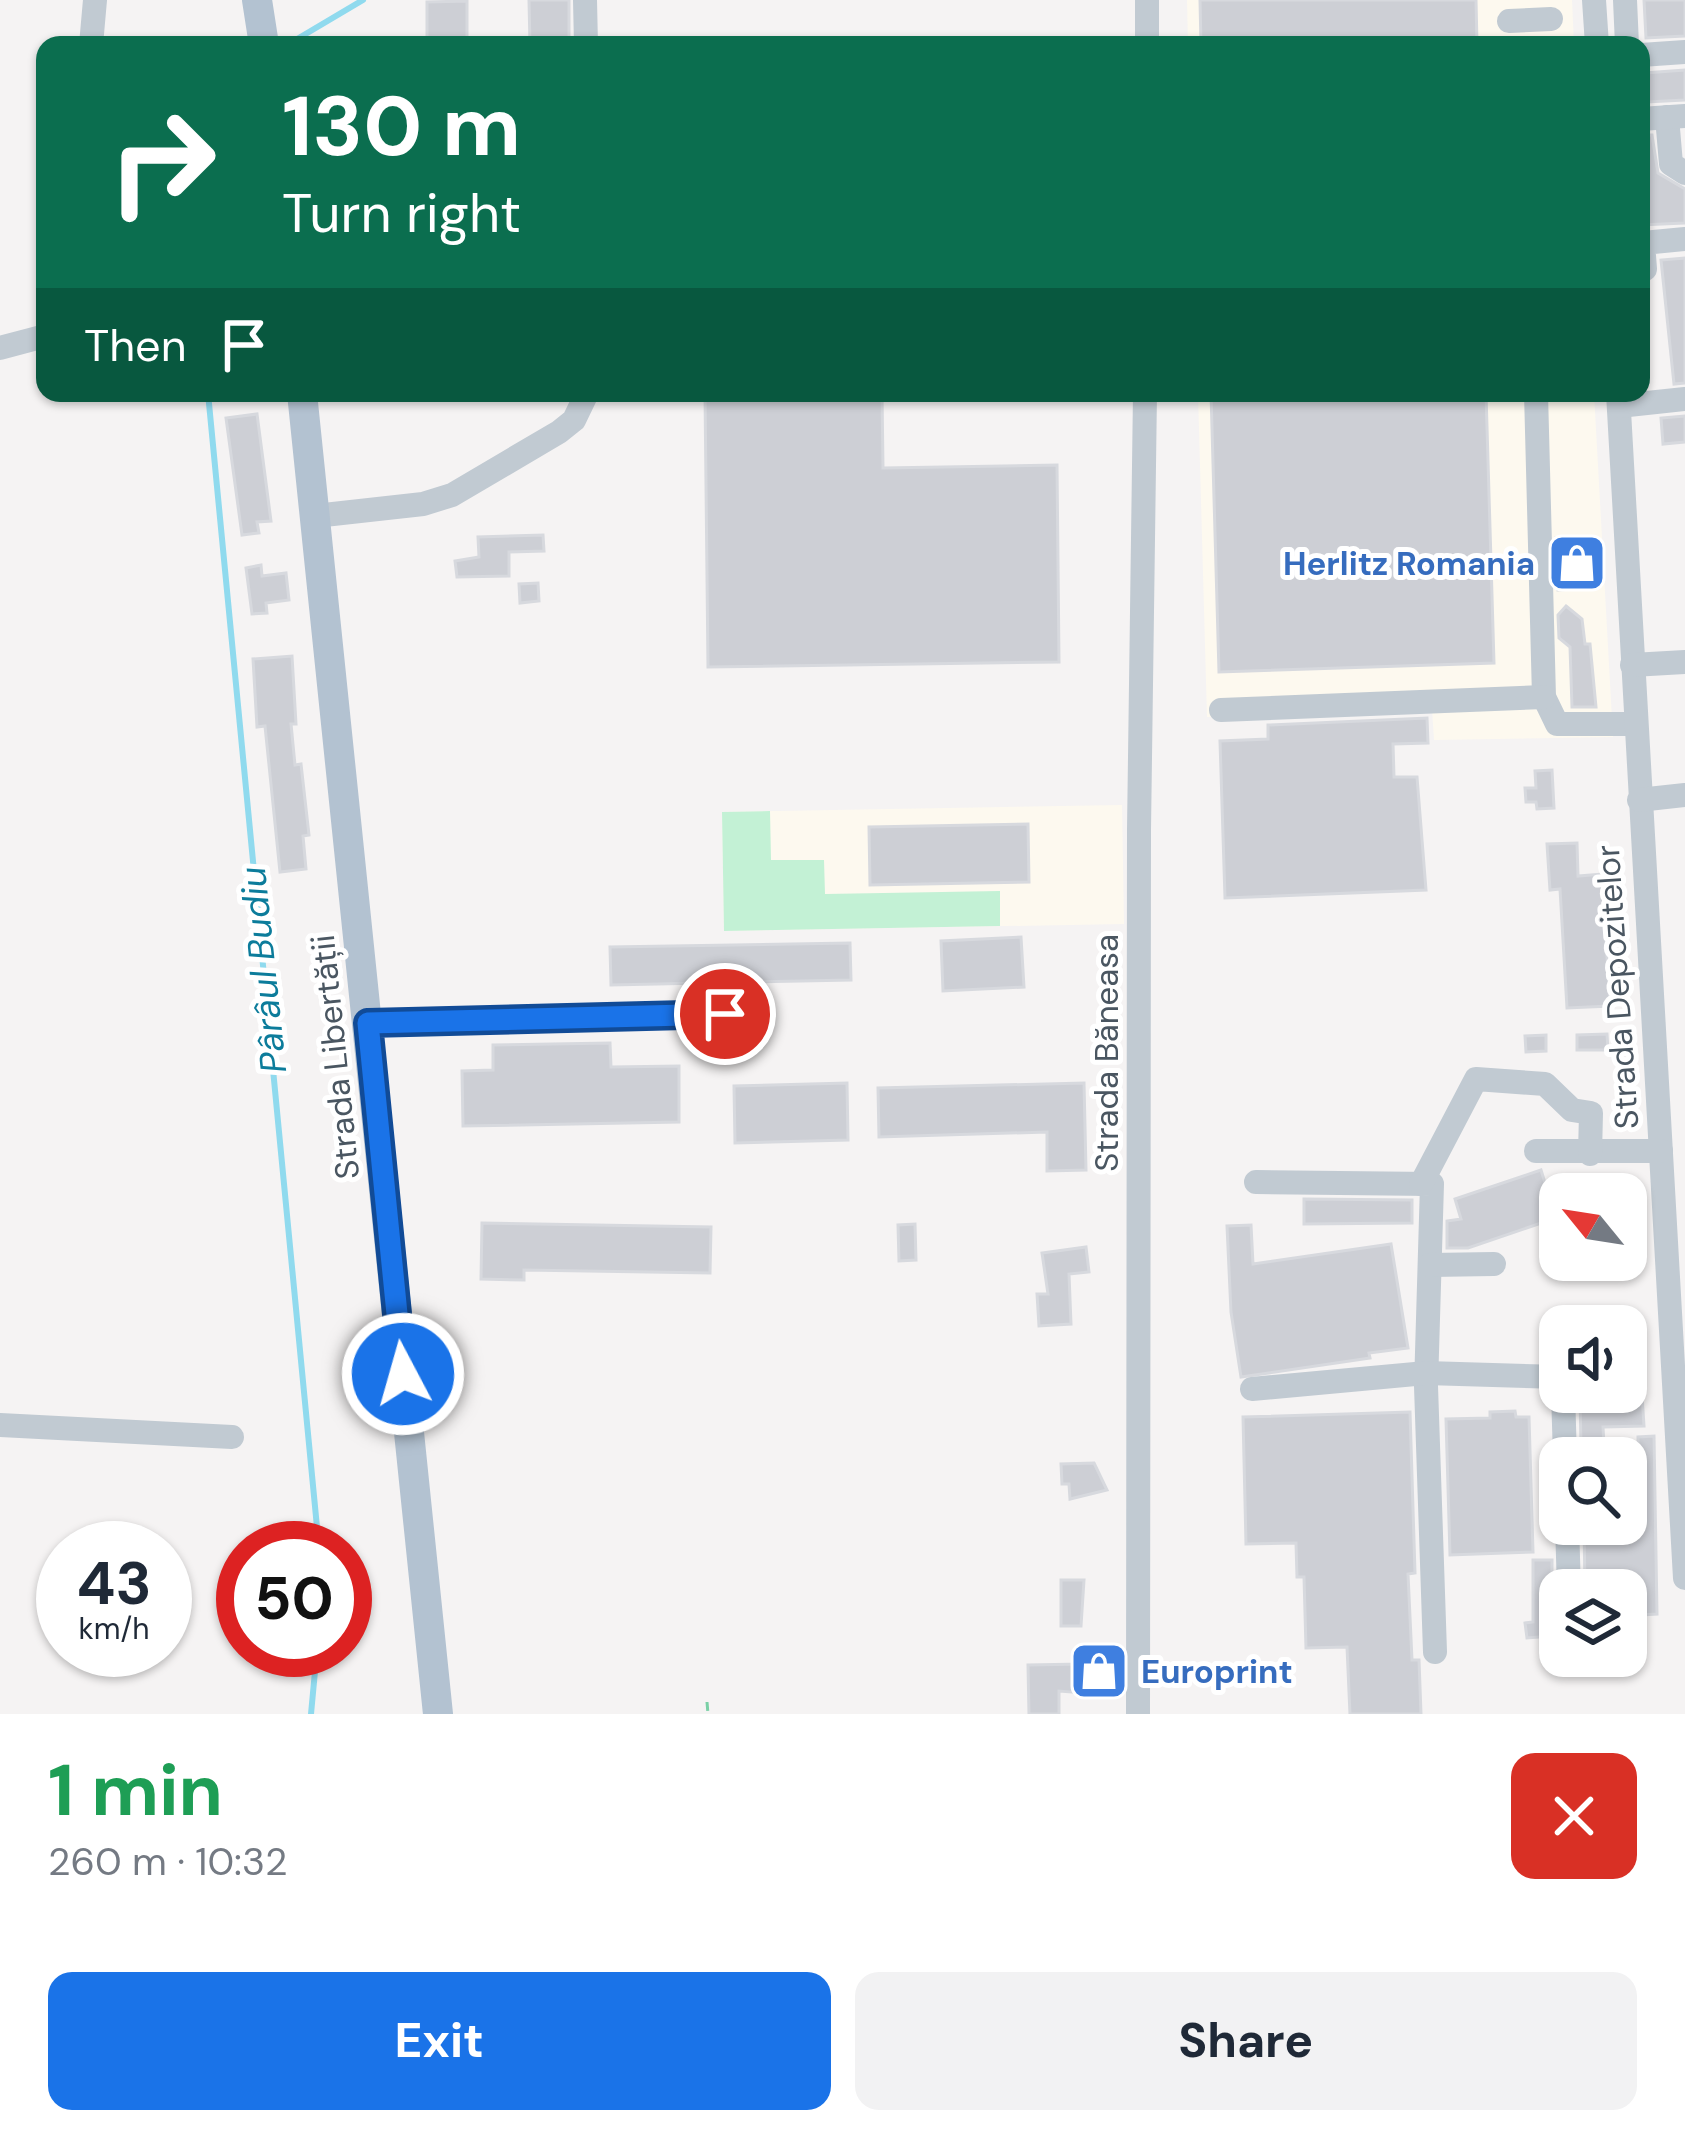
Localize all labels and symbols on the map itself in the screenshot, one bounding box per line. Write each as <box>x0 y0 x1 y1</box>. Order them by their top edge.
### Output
shop icon: Herlitz Romania <box>1546 532 1608 594</box>
place label: Herlitz Romania <box>1283 542 1535 585</box>
street label: Strada Depozitelor <box>1586 843 1648 1131</box>
water label: Pârâul Budiu <box>229 864 297 1076</box>
street label: Strada Libertății <box>301 933 369 1181</box>
street label: Strada Băneasa <box>1085 934 1128 1172</box>
pin <box>674 963 776 1065</box>
north arrow <box>1539 1173 1647 1281</box>
position arrow <box>340 1311 466 1437</box>
speed limit sign: 50 <box>216 1521 372 1677</box>
shop icon: Europrint <box>1068 1640 1130 1702</box>
place label: Europrint <box>1141 1650 1293 1693</box>

